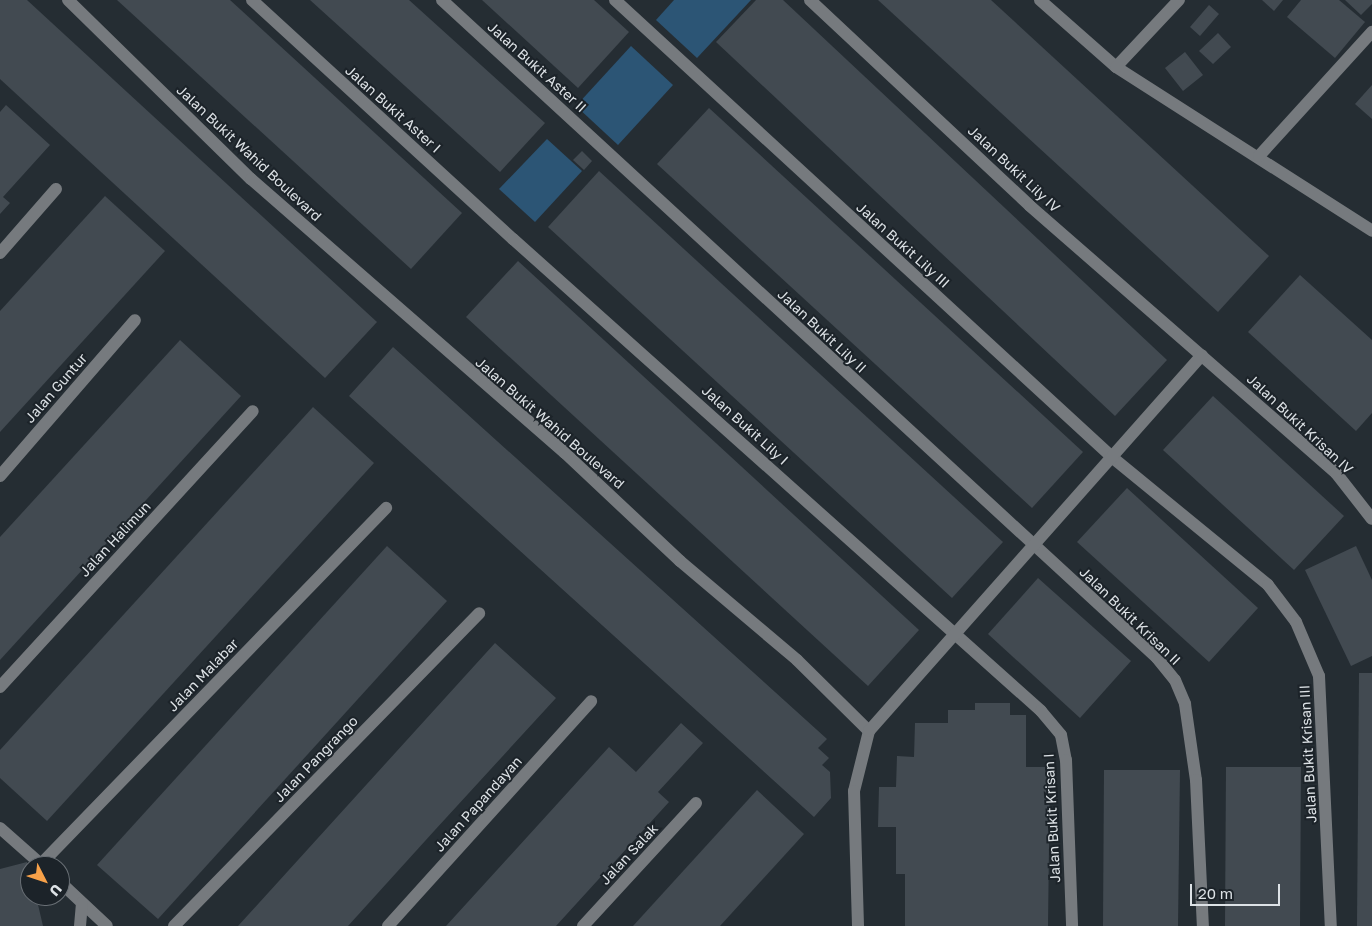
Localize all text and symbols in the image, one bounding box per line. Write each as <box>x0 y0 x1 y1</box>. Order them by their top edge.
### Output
street label: Jalan Bukit Aster II <box>484 18 590 116</box>
street label: Jalan Bukit Aster I <box>342 62 444 156</box>
street label: Jalan Bukit Wahid Boulevard <box>173 81 325 225</box>
street label: Jalan Bukit Lily IV <box>964 122 1064 216</box>
street label: Jalan Bukit Lily III <box>853 199 953 291</box>
street label: Jalan Bukit Lily II <box>774 286 870 376</box>
street label: Jalan Guntur <box>21 350 91 426</box>
street label: Jalan Bukit Wahid Boulevard <box>472 354 628 492</box>
street label: Jalan Bukit Krisan IV <box>1243 370 1357 478</box>
street label: Jalan Bukit Lily I <box>698 382 792 468</box>
street label: Jalan Halimun <box>76 498 154 580</box>
street label: Jalan Bukit Krisan II <box>1076 563 1184 669</box>
street label: Jalan Malabar <box>164 635 242 715</box>
street label: Jalan Bukit Krisan III <box>1296 685 1320 823</box>
street label: Jalan Pangrango <box>271 712 361 806</box>
street label: Jalan Papandayan <box>431 753 525 855</box>
street label: Jalan Bukit Krisan I <box>1040 753 1064 883</box>
street label: Jalan Salak <box>596 820 662 888</box>
north arrow <box>20 856 70 906</box>
scale bar <box>1192 874 1282 906</box>
text: U <box>46 881 66 900</box>
text: 20 m <box>1198 884 1233 902</box>

